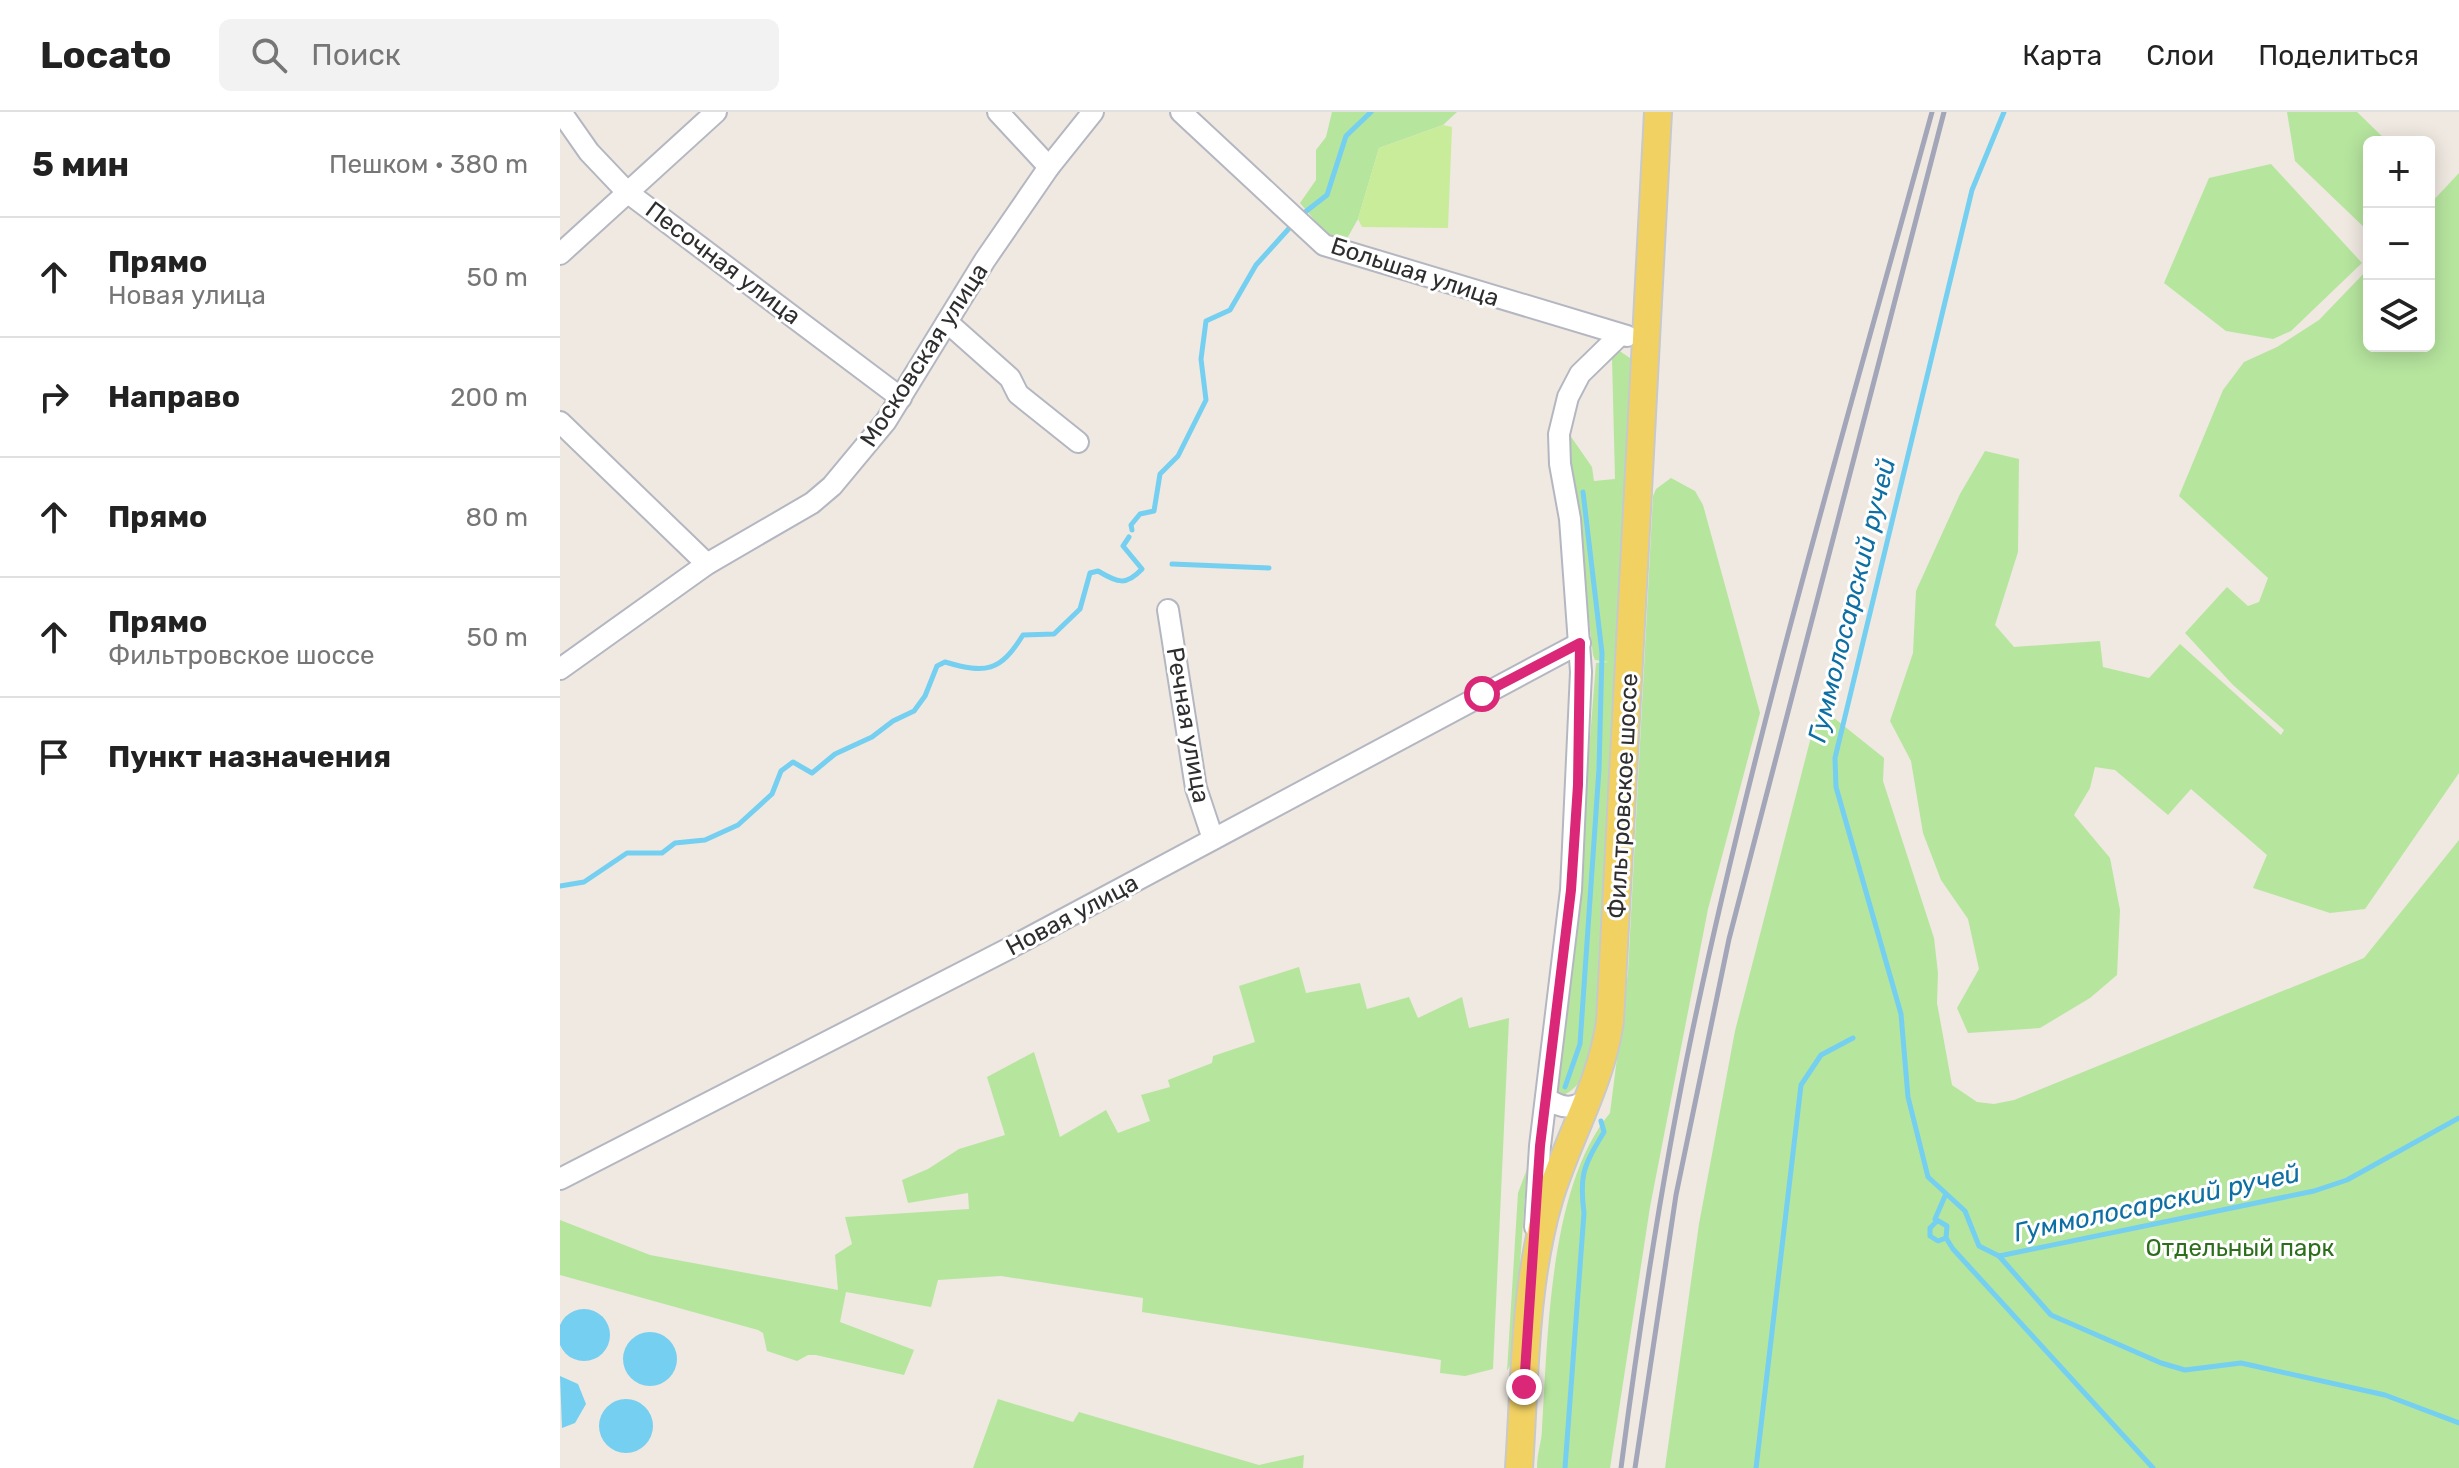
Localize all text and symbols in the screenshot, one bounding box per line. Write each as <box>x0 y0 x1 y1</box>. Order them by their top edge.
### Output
search box <box>219 19 779 91</box>
text: Locato <box>40 32 171 78</box>
icon: search <box>247 33 291 77</box>
text: Поиск <box>311 37 401 73</box>
text: Карта <box>2022 39 2102 72</box>
text: Слои <box>2146 39 2214 72</box>
text: Поделиться <box>2258 39 2419 72</box>
map controls <box>2363 136 2435 352</box>
button: + <box>2363 136 2435 208</box>
text: 5 мин <box>32 144 129 185</box>
text: Пешком · 380 m <box>329 149 528 180</box>
street label: Песочная улица <box>640 196 806 330</box>
button: − <box>2363 208 2435 280</box>
street label: Большая улица <box>1327 232 1503 312</box>
text: Прямо <box>108 244 207 280</box>
icon: ahead <box>32 255 76 299</box>
street label: Московская улица <box>854 258 994 452</box>
text: 50 m <box>467 262 528 293</box>
text: Новая улица <box>108 280 266 311</box>
button: layers <box>2363 280 2435 352</box>
icon: right <box>32 375 76 419</box>
text: Направо <box>108 379 240 415</box>
text: 200 m <box>450 382 528 413</box>
water label: Гуммолосарский ручей <box>1802 455 1902 745</box>
icon: ahead <box>32 495 76 539</box>
text: Прямо <box>108 499 207 535</box>
text: 80 m <box>465 502 528 533</box>
text: Прямо <box>108 604 207 640</box>
icon: ahead <box>32 615 76 659</box>
text: 50 m <box>467 622 528 653</box>
text: Фильтровское шоссе <box>108 640 375 671</box>
street label: Речная улица <box>1161 645 1215 805</box>
street label: Фильтровское шоссе <box>1603 672 1643 920</box>
route start <box>1464 676 1500 712</box>
icon: arrive <box>32 735 76 779</box>
text: Пункт назначения <box>108 739 391 775</box>
street label: Новая улица <box>1001 868 1143 962</box>
water label: Гуммолосарский ручей <box>2011 1158 2303 1248</box>
park label: Отдельный парк <box>2146 1234 2335 1262</box>
route end <box>1506 1369 1542 1405</box>

